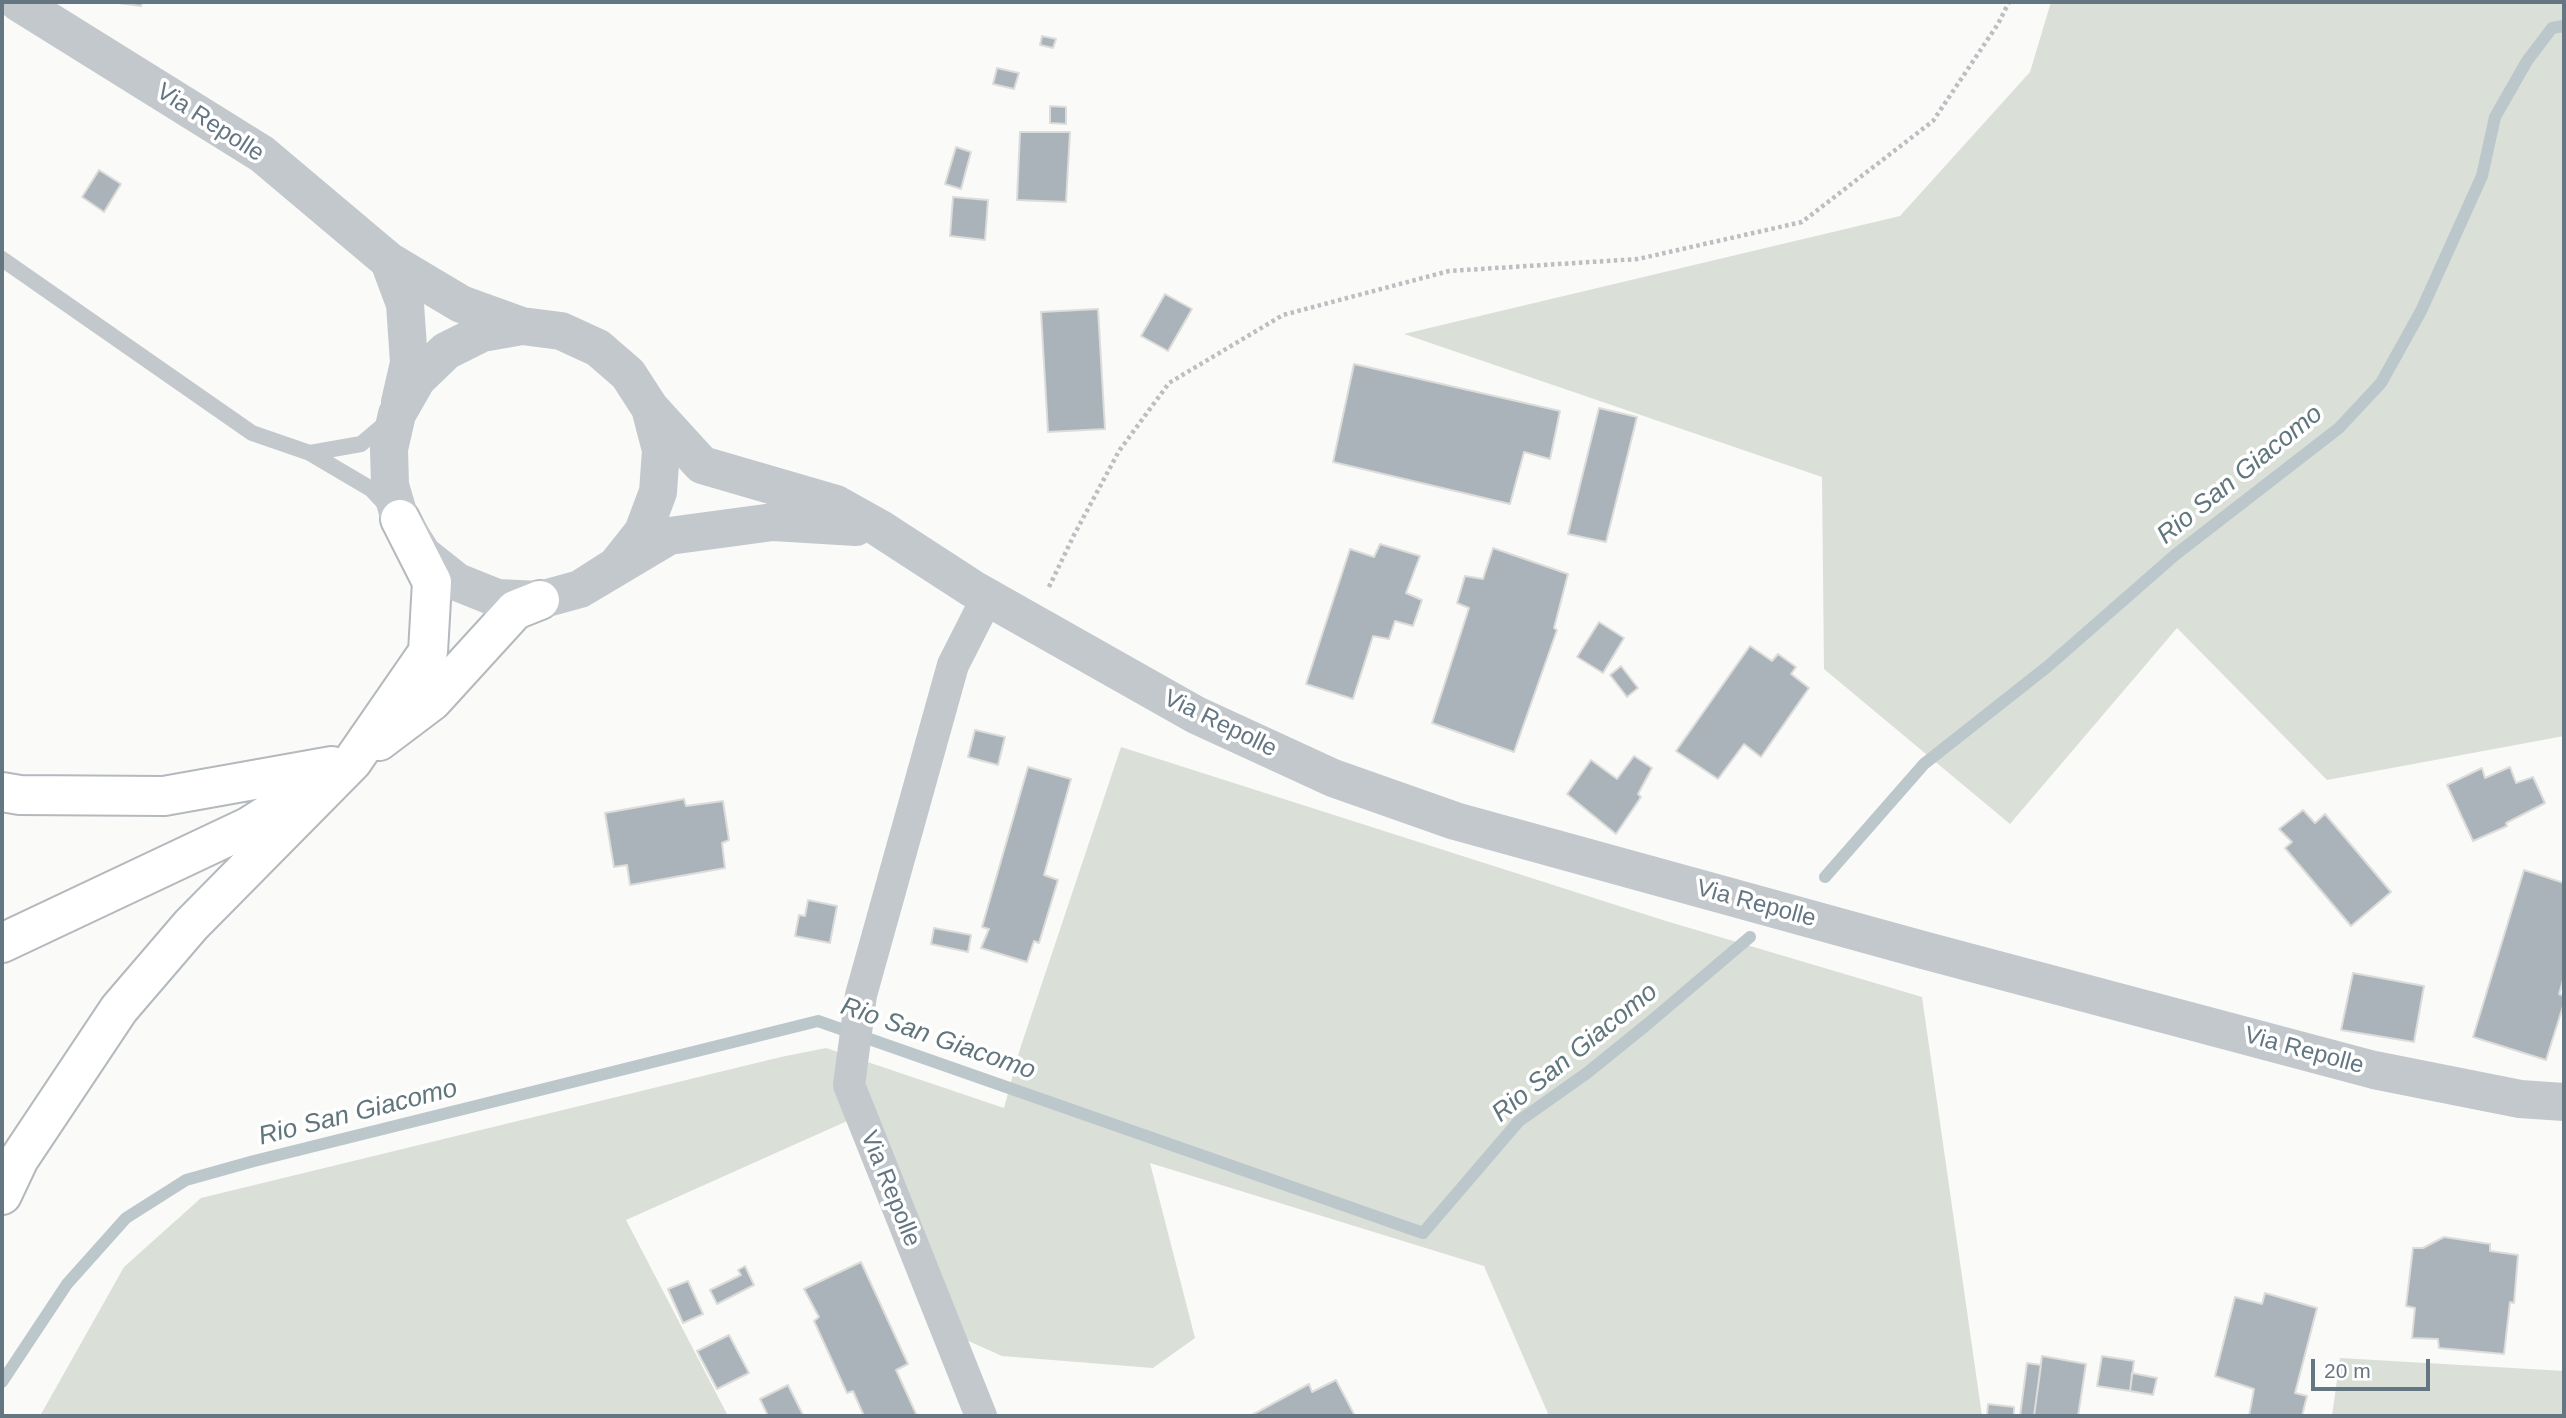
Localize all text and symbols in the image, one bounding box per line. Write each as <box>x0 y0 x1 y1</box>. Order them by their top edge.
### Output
street label: Via Repolle <box>151 78 269 168</box>
water label: Rio San Giacomo <box>2151 399 2329 551</box>
street label: Via Repolle <box>1159 684 1281 764</box>
street label: Via Repolle <box>1693 874 1819 934</box>
water label: Rio San Giacomo <box>1486 977 1664 1129</box>
water label: Rio San Giacomo <box>837 991 1039 1087</box>
street label: Via Repolle <box>2241 1021 2367 1081</box>
water label: Rio San Giacomo <box>255 1073 461 1153</box>
street label: Via Repolle <box>854 1127 926 1251</box>
scale bar <box>2314 1344 2433 1388</box>
text: 20 m <box>2324 1359 2371 1382</box>

